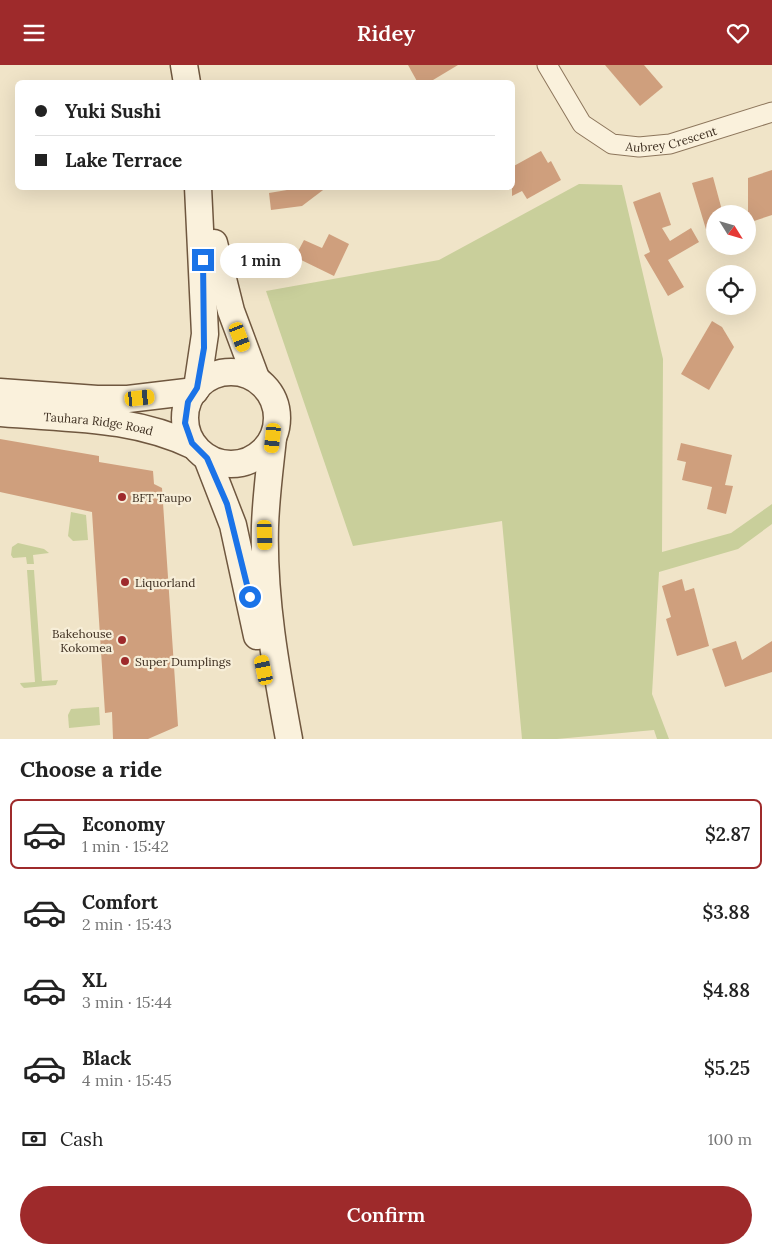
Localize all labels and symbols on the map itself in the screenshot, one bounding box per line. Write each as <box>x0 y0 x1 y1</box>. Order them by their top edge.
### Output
street label: Aubrey Crescent <box>624 122 719 155</box>
north arrow <box>706 205 756 255</box>
callout: 1 min <box>220 243 303 277</box>
route end <box>192 249 214 271</box>
car <box>227 320 252 354</box>
car <box>124 389 155 407</box>
street label: Tauhara Ridge Road <box>43 409 155 438</box>
car <box>263 422 282 454</box>
place label: BFT Taupo <box>132 490 192 505</box>
marker: BFT Taupo <box>116 491 128 503</box>
car <box>256 520 273 550</box>
place label: Liquorland <box>135 575 195 590</box>
marker: Liquorland <box>119 576 131 588</box>
route start <box>239 586 261 608</box>
place label: Bakehouse Kokomea <box>52 626 112 655</box>
marker: Bakehouse Kokomea <box>116 634 128 646</box>
place label: Super Dumplings <box>135 654 231 669</box>
car <box>253 654 274 686</box>
marker: Super Dumplings <box>119 655 131 667</box>

